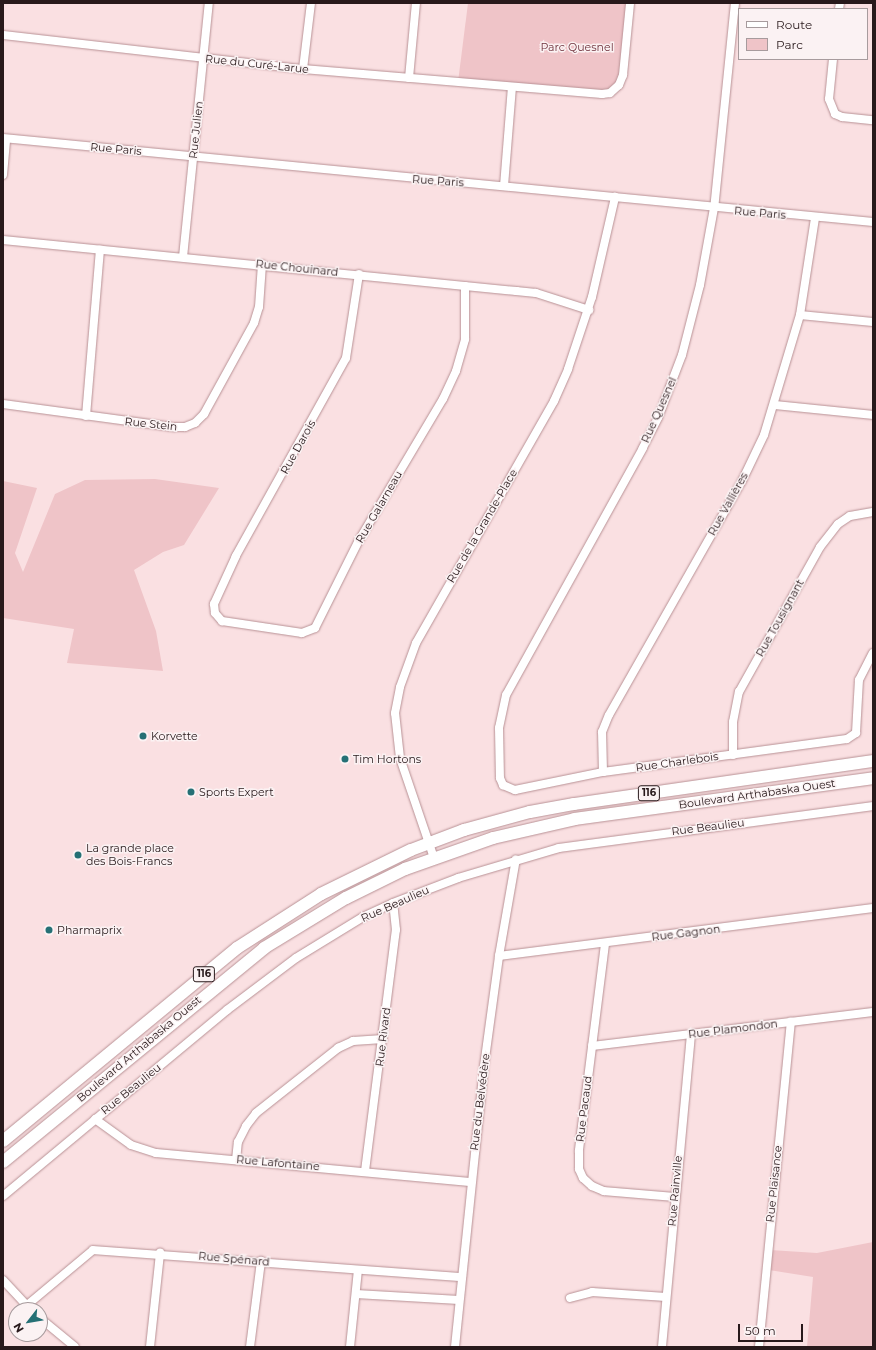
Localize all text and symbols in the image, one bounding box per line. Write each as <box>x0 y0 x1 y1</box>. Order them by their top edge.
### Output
legend <box>738 8 868 60</box>
text: Route <box>776 17 812 32</box>
text: Parc <box>776 37 803 52</box>
park label: Parc Quesnel <box>540 40 614 54</box>
street label: Rue du Curé-Larue <box>204 52 310 76</box>
street label: Rue Julien <box>186 101 206 159</box>
street label: Rue Paris <box>90 140 142 158</box>
street label: Rue Paris <box>412 173 464 189</box>
street label: Rue Paris <box>734 204 786 222</box>
street label: Rue Chouinard <box>255 257 339 279</box>
street label: Rue Quesnel <box>639 375 679 445</box>
street label: Rue Stein <box>124 415 178 433</box>
street label: Rue Darois <box>278 418 318 476</box>
street label: Rue de la Grande-Place <box>444 467 520 585</box>
street label: Rue Galarneau <box>353 468 405 546</box>
street label: Rue Vallières <box>705 470 751 538</box>
street label: Rue Tousignant <box>753 577 807 659</box>
place label: Korvette <box>151 729 198 743</box>
marker: Korvette <box>138 731 148 741</box>
street label: Rue Charlebois <box>635 750 719 774</box>
place label: Tim Hortons <box>353 752 421 766</box>
marker: Tim Hortons <box>340 754 350 764</box>
street label: Boulevard Arthabaska Ouest <box>678 776 836 812</box>
place label: Sports Expert <box>199 785 274 799</box>
road number: 116 <box>637 785 661 801</box>
marker: Sports Expert <box>186 787 196 797</box>
street label: Rue Beaulieu <box>671 816 745 838</box>
place label: La grande place des Bois-Francs <box>86 842 174 868</box>
marker: La grande place des Bois-Francs <box>73 850 83 860</box>
street label: Rue Beaulieu <box>359 883 431 925</box>
street label: Rue Gagnon <box>651 922 721 944</box>
place label: Pharmaprix <box>57 923 122 937</box>
marker: Pharmaprix <box>44 925 54 935</box>
road number: 116 <box>192 966 216 982</box>
street label: Boulevard Arthabaska Ouest <box>74 993 204 1105</box>
street label: Rue Rivard <box>373 1007 393 1067</box>
street label: Rue Plamondon <box>688 1017 778 1041</box>
street label: Rue du Belvédère <box>467 1053 493 1151</box>
street label: Rue Beaulieu <box>98 1061 164 1117</box>
street label: Rue Pacaud <box>573 1075 595 1143</box>
street label: Rue Plaisance <box>763 1145 785 1223</box>
street label: Rue Lafontaine <box>236 1153 320 1173</box>
street label: Rue Rainville <box>665 1155 685 1227</box>
street label: Rue Spénard <box>198 1249 270 1269</box>
north arrow <box>8 1302 48 1342</box>
scale bar <box>740 1316 805 1342</box>
text: N <box>10 1320 27 1335</box>
text: 50 m <box>745 1323 776 1338</box>

